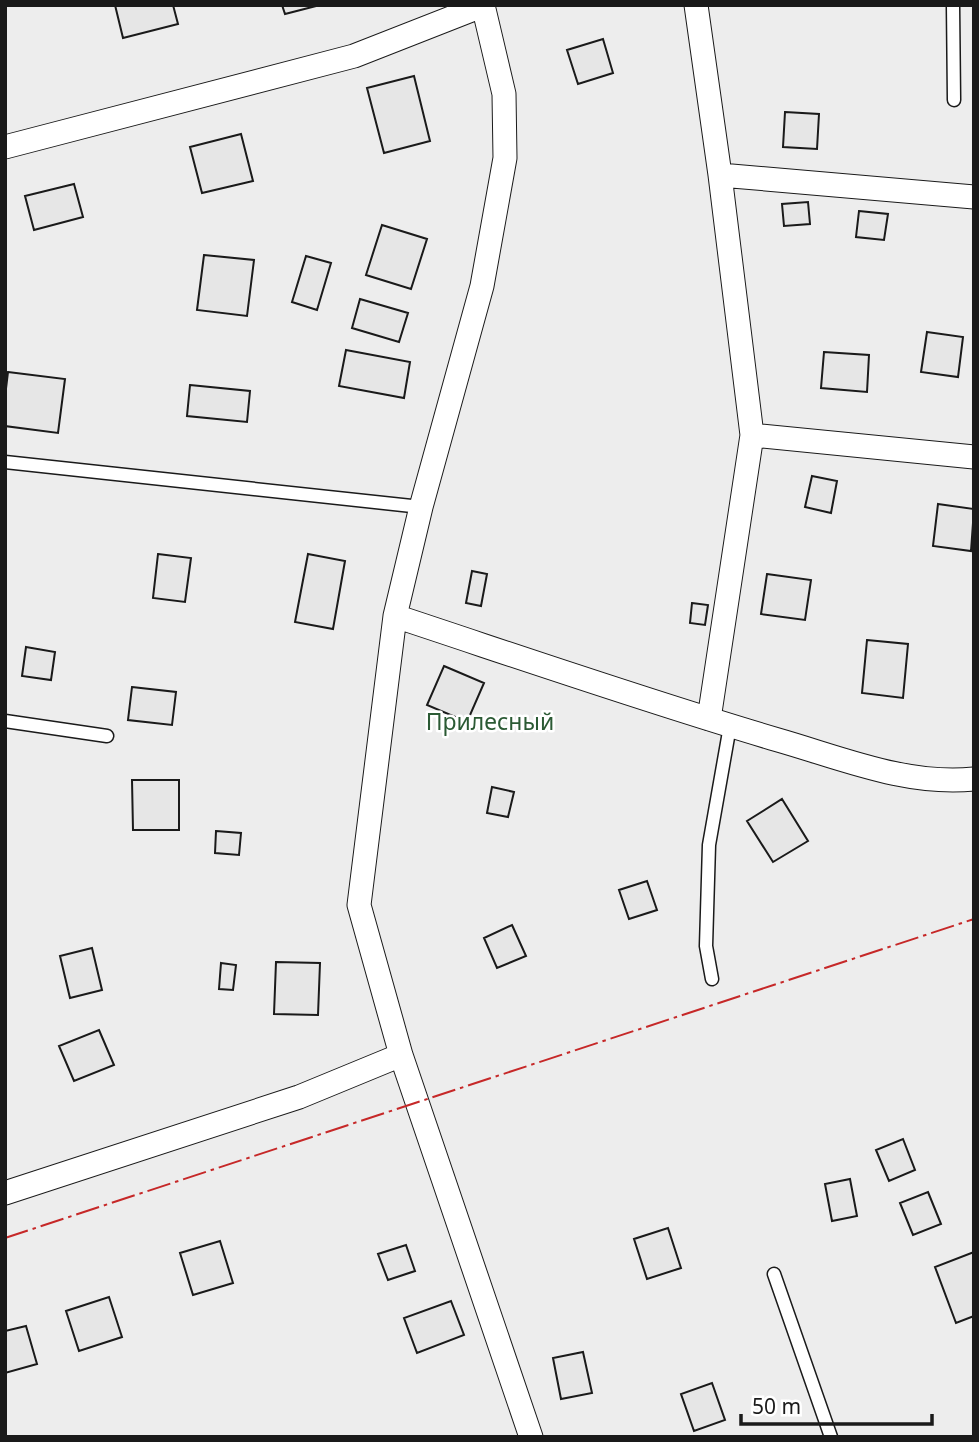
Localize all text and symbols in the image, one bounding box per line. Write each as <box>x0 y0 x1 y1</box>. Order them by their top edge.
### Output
park label: Прилесный <box>426 705 554 737</box>
scale bar <box>741 1382 932 1426</box>
text: 50 m <box>752 1392 801 1420</box>

